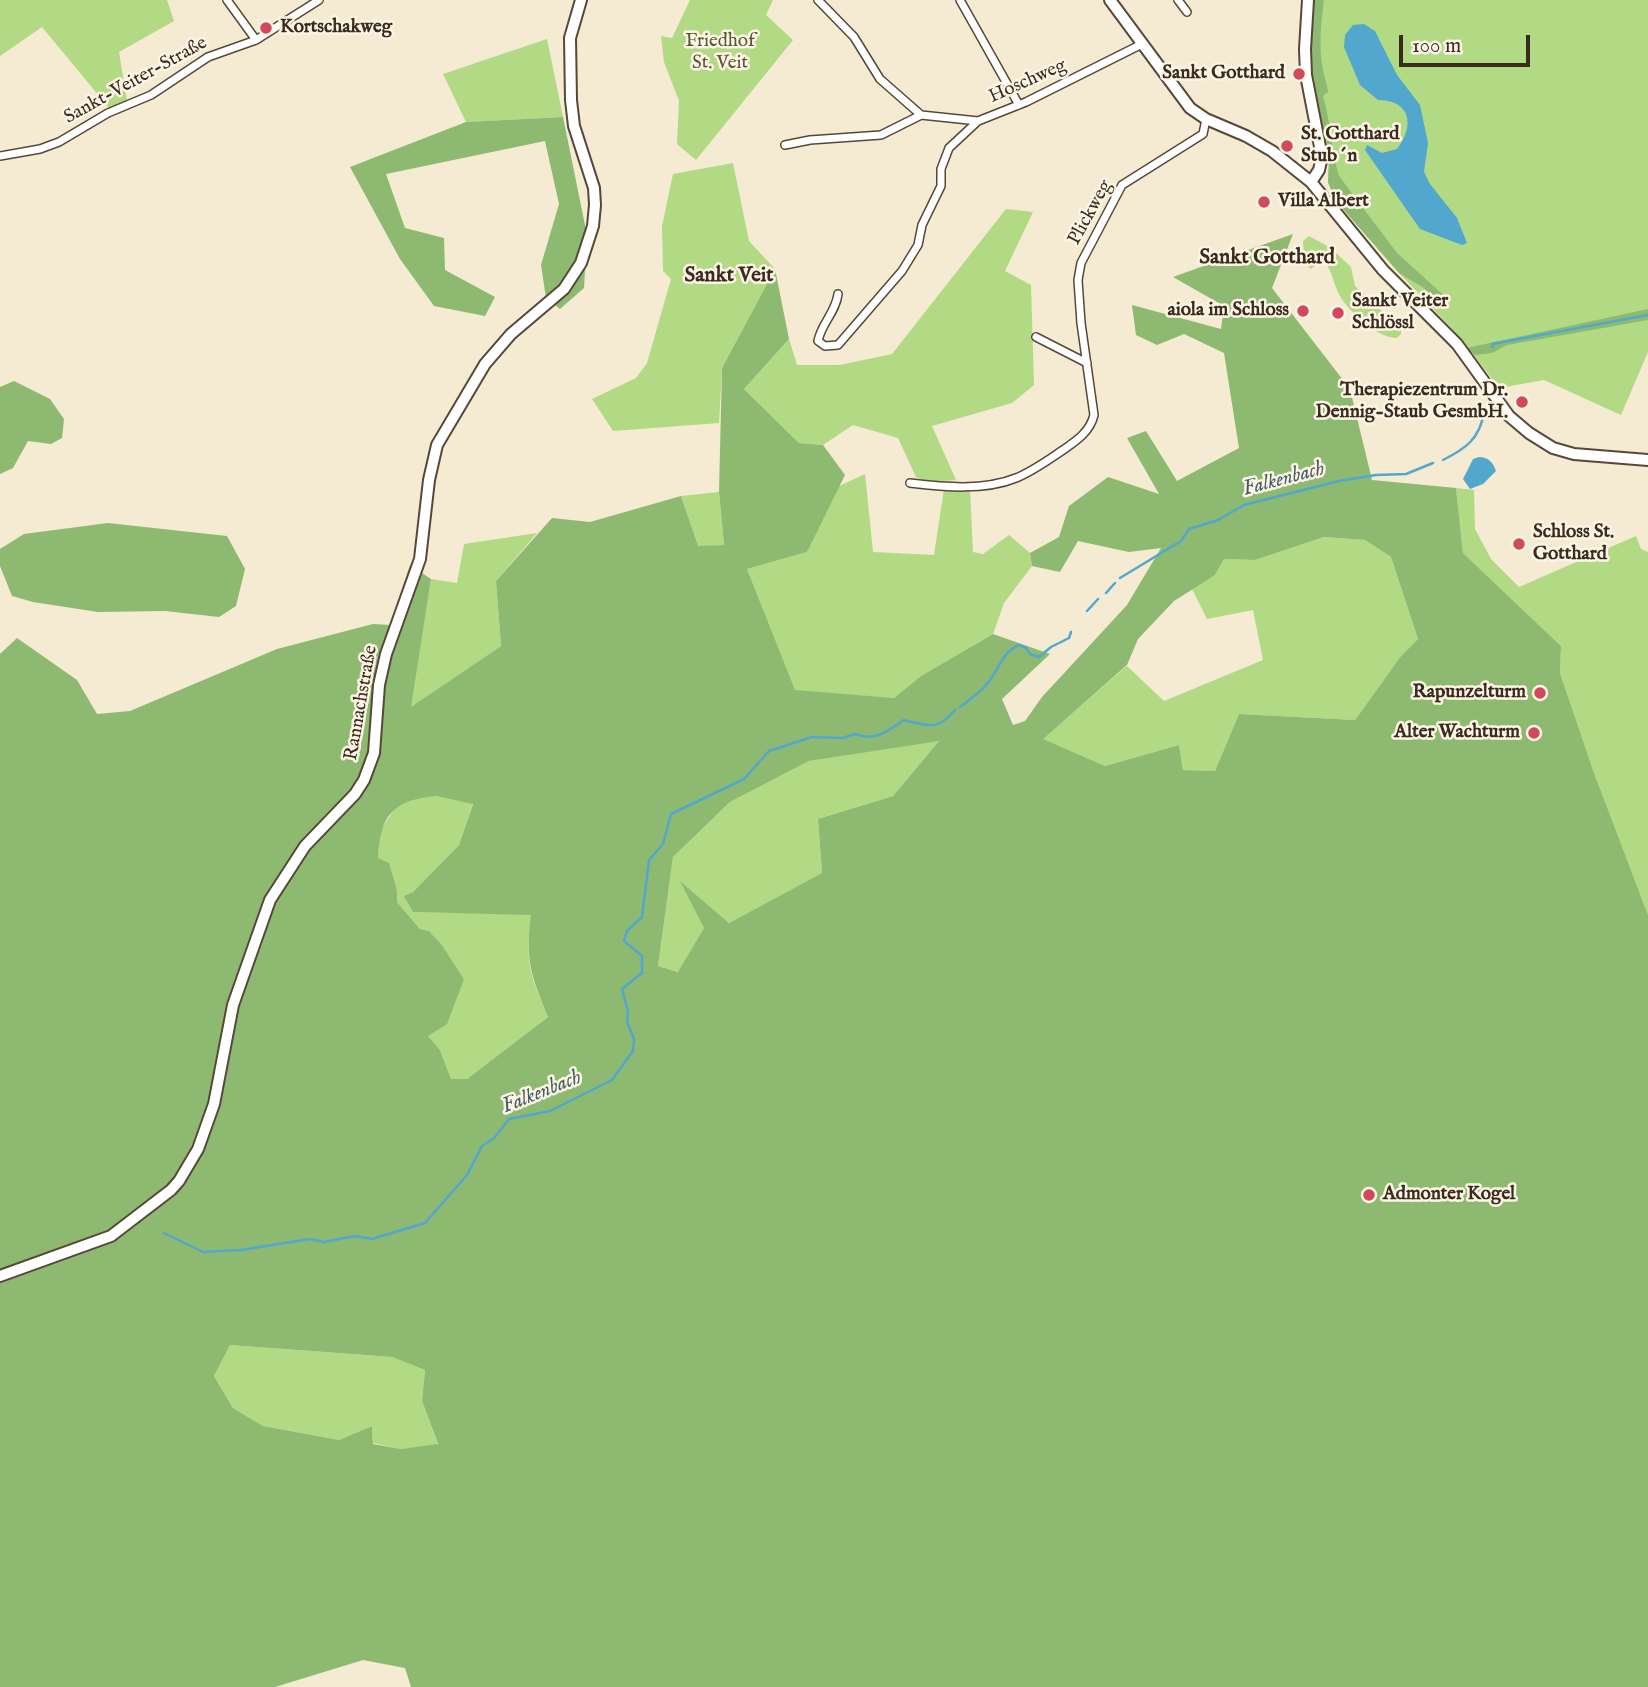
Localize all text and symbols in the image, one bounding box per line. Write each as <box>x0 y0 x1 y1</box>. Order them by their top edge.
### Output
place label: Kortschakweg <box>280 17 392 39</box>
marker: Kortschakweg <box>258 20 274 36</box>
scale bar <box>1403 21 1534 65</box>
park label: Friedhof St. Veit <box>685 31 755 75</box>
street label: Sankt-Veiter-Straße <box>61 32 211 130</box>
text: 100 m <box>1412 33 1461 60</box>
street label: Hoschweg <box>986 55 1070 109</box>
place label: Sankt Gotthard <box>1162 63 1285 85</box>
marker: Sankt Gotthard <box>1291 66 1307 82</box>
place label: St. Gotthard Stub´n <box>1301 124 1399 168</box>
marker: St. Gotthard Stub´n <box>1279 138 1295 154</box>
street label: Plickweg <box>1064 177 1118 249</box>
place label: Villa Albert <box>1278 191 1369 213</box>
marker: Villa Albert <box>1256 194 1272 210</box>
district label: Sankt Gotthard <box>1199 246 1335 272</box>
district label: Sankt Veit <box>684 264 774 290</box>
place label: Sankt Veiter Schlössl <box>1352 291 1448 335</box>
place label: aiola im Schloss <box>1167 300 1289 322</box>
marker: aiola im Schloss <box>1295 303 1311 319</box>
marker: Sankt Veiter Schlössl <box>1330 305 1346 321</box>
place label: Therapiezentrum Dr. Dennig-Staub GesmbH. <box>1316 380 1508 424</box>
marker: Therapiezentrum Dr. Dennig-Staub GesmbH. <box>1514 394 1530 410</box>
water label: Falkenbach <box>1240 457 1328 503</box>
place label: Schloss St. Gotthard <box>1533 522 1614 566</box>
marker: Schloss St. Gotthard <box>1511 536 1527 552</box>
street label: Rannachstraße <box>341 644 383 762</box>
place label: Rapunzelturm <box>1413 682 1526 704</box>
marker: Rapunzelturm <box>1532 685 1548 701</box>
place label: Alter Wachturm <box>1394 722 1520 744</box>
marker: Alter Wachturm <box>1526 725 1542 741</box>
water label: Falkenbach <box>499 1066 585 1120</box>
place label: Admonter Kogel <box>1383 1184 1515 1206</box>
marker: Admonter Kogel <box>1361 1187 1377 1203</box>

